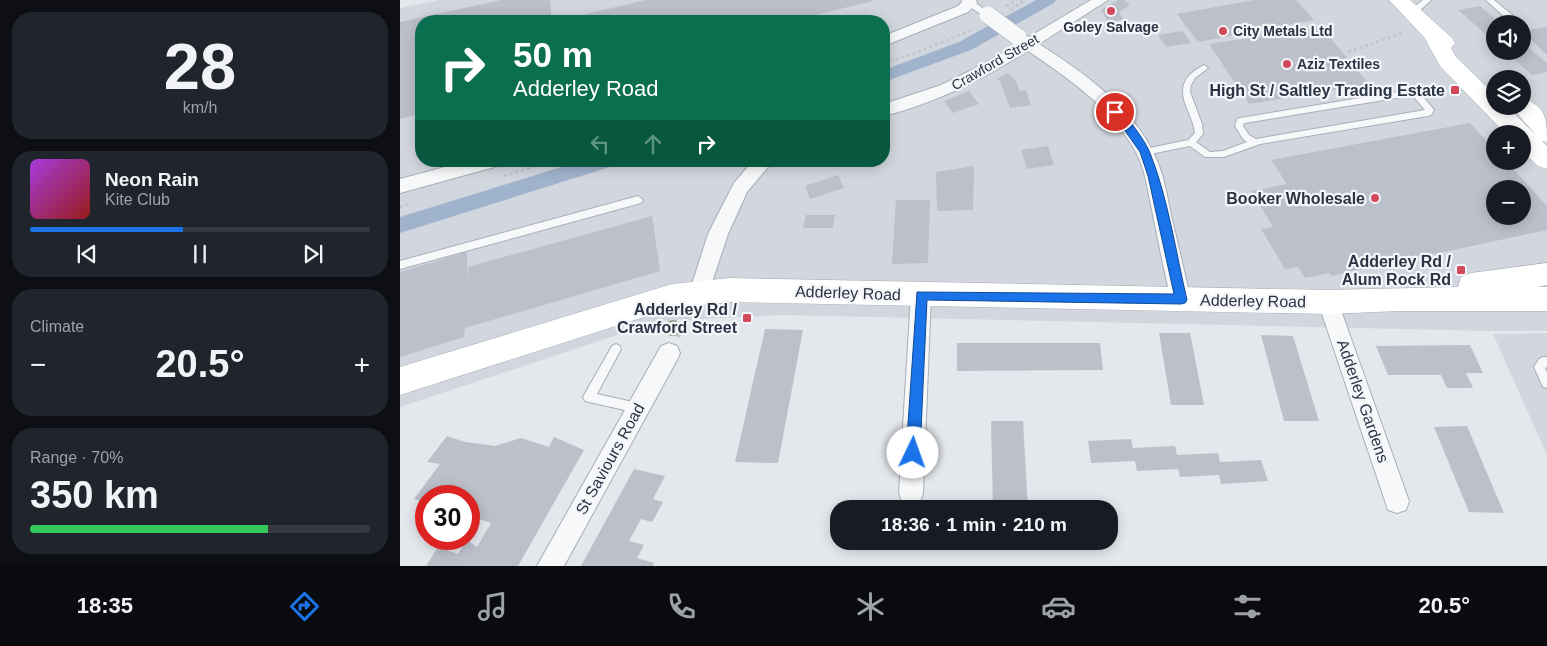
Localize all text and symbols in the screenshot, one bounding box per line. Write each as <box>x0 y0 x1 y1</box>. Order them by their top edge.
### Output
marker: Goley Salvage <box>1105 5 1117 17</box>
map controls <box>1486 15 1531 225</box>
button: sound <box>1486 15 1531 60</box>
place label: Goley Salvage <box>1063 19 1159 35</box>
place label: City Metals Ltd <box>1233 23 1333 39</box>
marker: City Metals Ltd <box>1217 25 1229 37</box>
text: 28 <box>164 30 236 103</box>
street label: Crawford Street <box>949 31 1042 93</box>
icon: right <box>430 35 495 100</box>
text: 50 m <box>513 35 593 74</box>
place label: Aziz Textiles <box>1297 56 1380 72</box>
marker: Aziz Textiles <box>1281 58 1293 70</box>
button: layers <box>1486 70 1531 115</box>
text: Adderley Road <box>513 76 659 101</box>
place label: High St / Saltley Trading Estate <box>1209 82 1445 99</box>
marker: High St / Saltley Trading Estate <box>1449 84 1461 96</box>
pin <box>1094 91 1136 133</box>
icon: arrive <box>1101 98 1129 126</box>
text: km/h <box>183 99 217 116</box>
button: + <box>1486 125 1531 170</box>
icon: left <box>586 130 614 158</box>
icon: ahead <box>639 130 667 158</box>
icon: right <box>692 130 720 158</box>
text: Neon Rain <box>105 169 199 190</box>
button: − <box>1486 180 1531 225</box>
place label: Booker Wholesale <box>1226 190 1365 207</box>
text: Kite Club <box>105 191 170 208</box>
marker: Booker Wholesale <box>1369 192 1381 204</box>
icon: previous <box>73 240 101 268</box>
icon: pause <box>186 240 214 268</box>
icon: next <box>299 240 327 268</box>
place label: Adderley Rd / Alum Rock Rd <box>1342 253 1452 288</box>
marker: Adderley Rd / Alum Rock Rd <box>1455 264 1467 276</box>
street label: Adderley Road <box>795 283 901 303</box>
street label: Adderley Road <box>1200 292 1306 310</box>
place label: Adderley Rd / Crawford Street <box>617 301 738 336</box>
marker: Adderley Rd / Crawford Street <box>741 312 753 324</box>
text: Climate <box>30 318 84 335</box>
street label: Adderley Gardens <box>1334 337 1392 465</box>
text: 20.5° <box>155 343 245 385</box>
text: − <box>30 349 46 380</box>
text: + <box>354 349 370 380</box>
street label: St Saviours Road <box>572 400 648 518</box>
position arrow <box>886 426 938 478</box>
text: Range · 70% <box>30 449 123 466</box>
text: 350 km <box>30 474 159 516</box>
speed limit sign: 30 <box>415 485 480 550</box>
text: 18:36 · 1 min · 210 m <box>881 514 1067 535</box>
icon: directions <box>287 589 322 624</box>
icon: music <box>475 589 510 624</box>
icon: phone <box>664 589 699 624</box>
icon: climate <box>853 589 888 624</box>
icon: car <box>1041 589 1076 624</box>
icon: filters <box>1230 589 1265 624</box>
text: 18:35 <box>77 593 133 618</box>
text: 20.5° <box>1418 593 1470 618</box>

